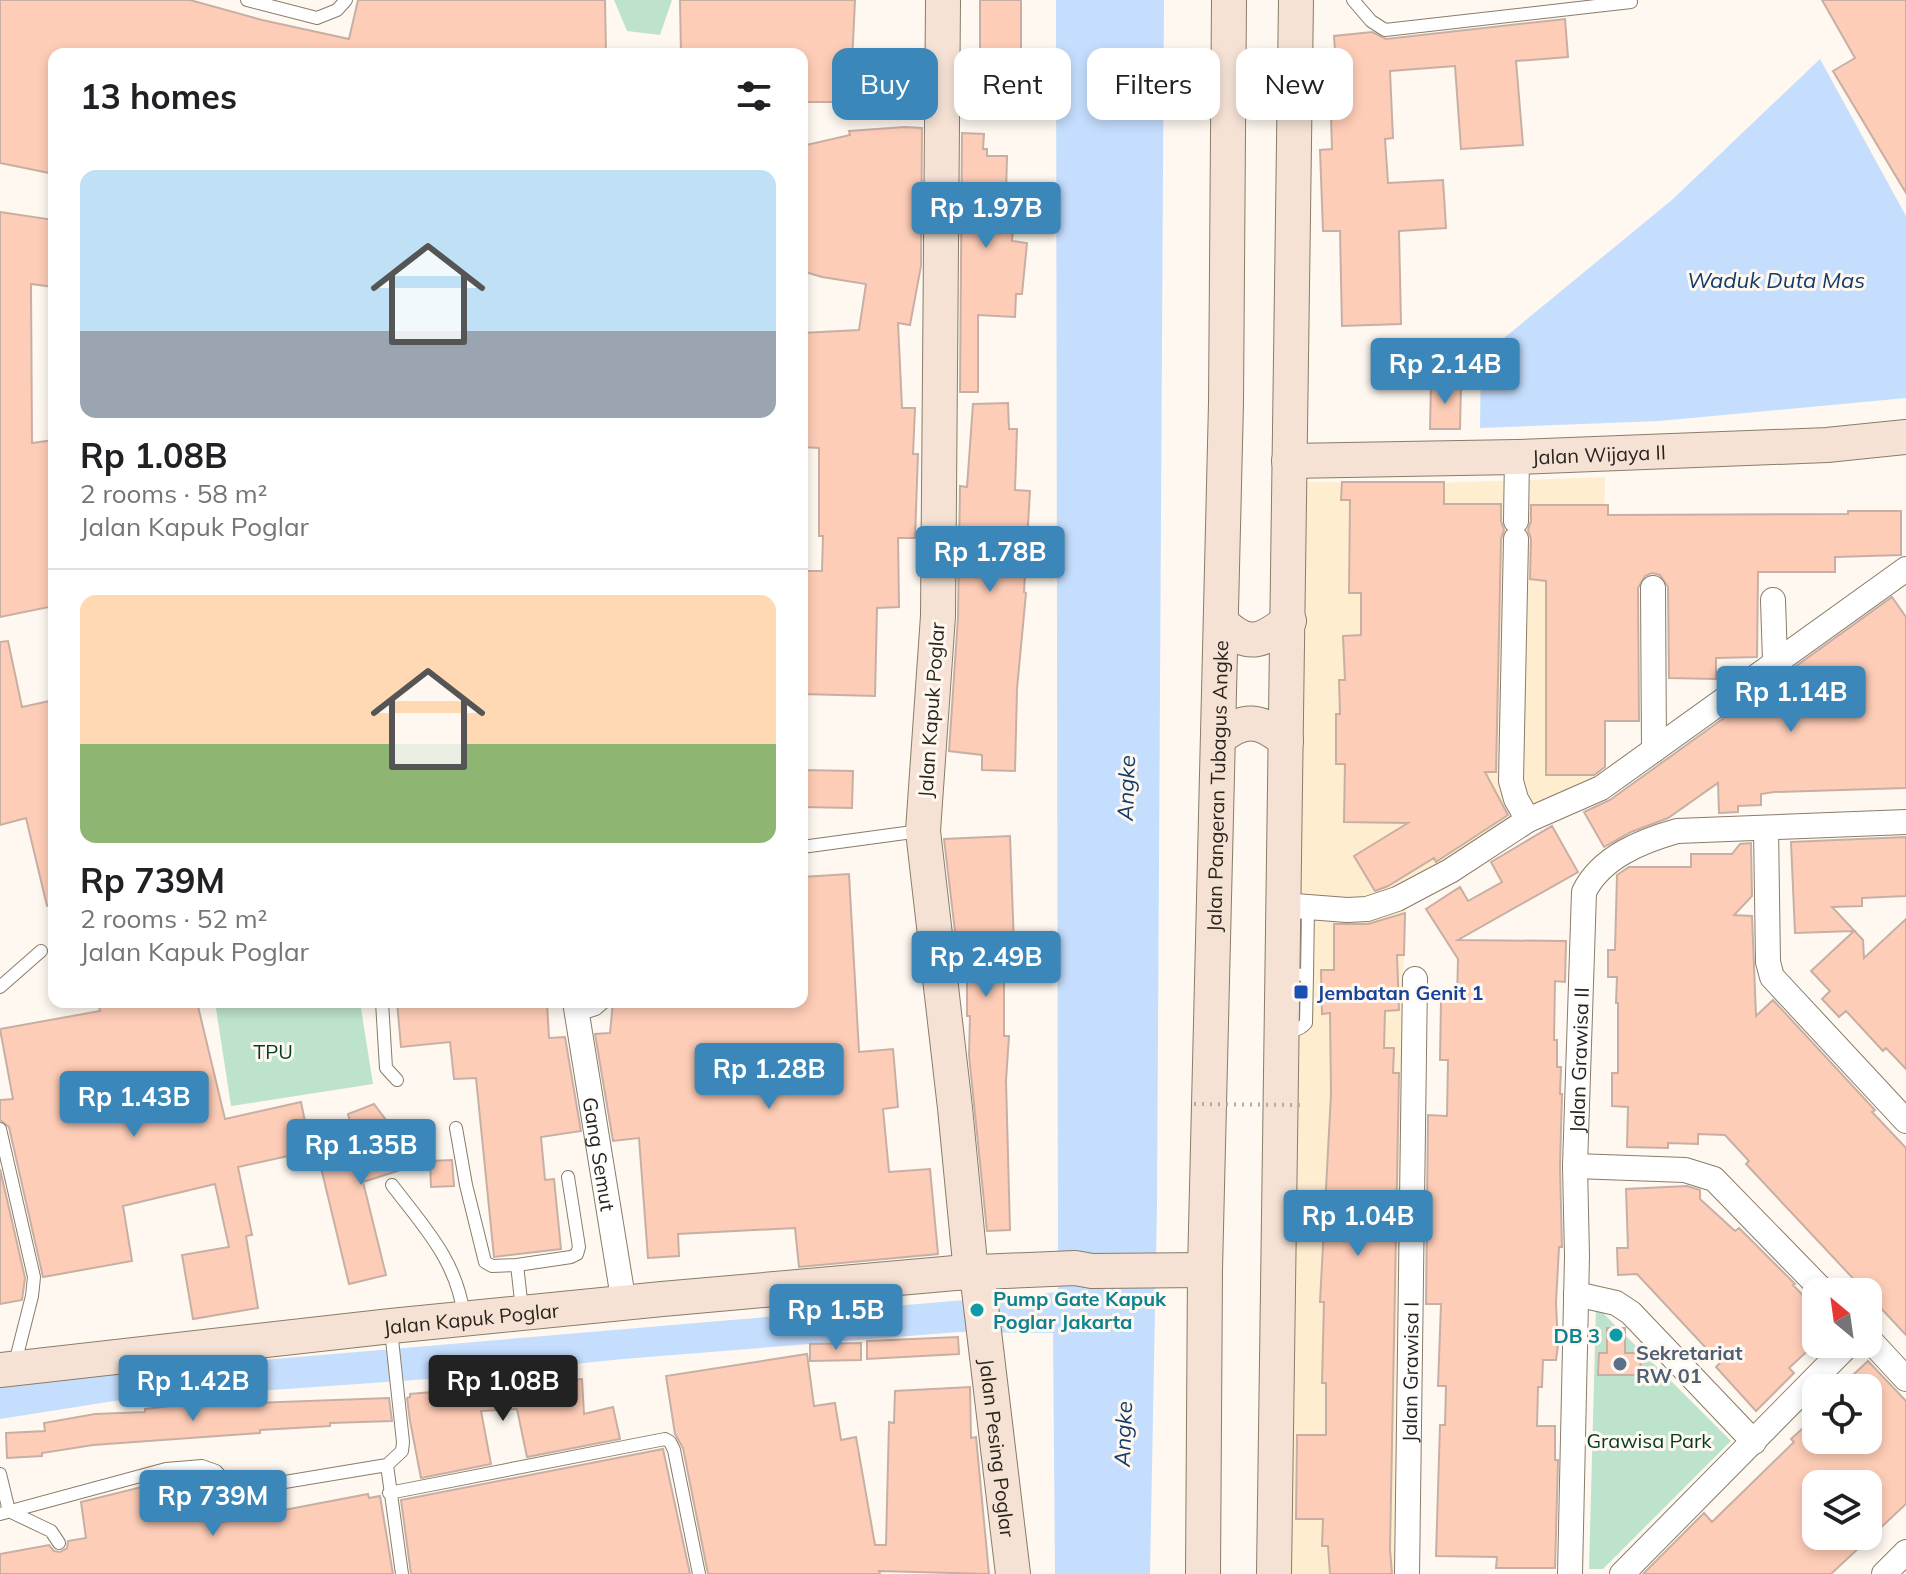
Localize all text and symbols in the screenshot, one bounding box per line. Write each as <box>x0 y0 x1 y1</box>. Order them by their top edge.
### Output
chip: Buy <box>832 48 938 120</box>
chip: Rent <box>954 48 1071 120</box>
chip: Filters <box>1087 48 1220 120</box>
chip: New <box>1236 48 1353 120</box>
icon: filters <box>732 74 776 118</box>
text: 13 homes <box>80 75 237 118</box>
pin: Rp 1.97B <box>903 182 1069 250</box>
text: Rp 1.97B <box>930 191 1042 224</box>
icon: home <box>356 222 500 366</box>
water label: Waduk Duta Mas <box>1687 266 1865 294</box>
pin: Rp 2.14B <box>1362 338 1528 406</box>
text: Rp 2.14B <box>1389 347 1501 380</box>
text: Rp 1.08B <box>80 434 227 477</box>
street label: Jalan Wijaya II <box>1531 439 1666 469</box>
text: 2 rooms · 58 m² <box>80 477 267 510</box>
text: Jalan Kapuk Poglar <box>80 510 309 543</box>
pin: Rp 1.78B <box>907 526 1073 594</box>
text: Rp 1.78B <box>934 535 1046 568</box>
street label: Jalan Kapuk Poglar <box>912 621 950 799</box>
street label: Jalan Pangeran Tubagus Angke <box>1201 640 1233 932</box>
icon: home <box>356 647 500 791</box>
pin: Rp 1.14B <box>1708 666 1874 734</box>
text: Rp 1.14B <box>1735 675 1847 708</box>
water label: Angke <box>1111 755 1141 822</box>
text: Rp 739M <box>80 859 225 902</box>
text: 2 rooms · 52 m² <box>80 902 267 935</box>
pin: Rp 2.49B <box>903 931 1069 999</box>
text: Jalan Kapuk Poglar <box>80 935 309 968</box>
text: Rp 2.49B <box>930 940 1042 973</box>
place label: Jembatan Genit 1 <box>1317 980 1484 1005</box>
marker: Jembatan Genit 1 <box>1292 983 1310 1001</box>
street label: Jalan Grawisa II <box>1564 987 1593 1133</box>
park label: TPU <box>253 1039 293 1064</box>
pin: Rp 1.28B <box>686 1043 852 1111</box>
text: Rp 1.28B <box>713 1052 825 1085</box>
pin: Rp 1.43B <box>51 1071 217 1139</box>
text: Rp 1.43B <box>78 1080 190 1113</box>
street label: Gang Semut <box>578 1095 621 1213</box>
pin: Rp 1.35B <box>278 1119 444 1187</box>
text: Rp 1.35B <box>305 1128 417 1161</box>
pin: Rp 1.04B <box>1275 1190 1441 1258</box>
text: Rp 1.04B <box>1302 1199 1414 1232</box>
north arrow <box>1802 1278 1882 1358</box>
map controls <box>1802 1278 1882 1550</box>
pin: Rp 1.5B <box>762 1284 910 1352</box>
place label: Pump Gate Kapuk Poglar Jakarta <box>993 1286 1167 1334</box>
text: Rp 1.5B <box>787 1293 885 1326</box>
street label: Jalan Kapuk Poglar <box>382 1297 561 1339</box>
marker: Pump Gate Kapuk Poglar Jakarta <box>968 1301 986 1319</box>
street label: Jalan Grawisa I <box>1396 1302 1423 1442</box>
place label: DB 3 <box>1553 1323 1600 1348</box>
marker: DB 3 <box>1607 1326 1625 1344</box>
place label: Sekretariat RW 01 <box>1636 1340 1743 1388</box>
pin: Rp 1.42B <box>110 1355 276 1423</box>
pin: Rp 1.08B <box>420 1355 586 1423</box>
marker: Sekretariat RW 01 <box>1611 1355 1629 1373</box>
street label: Jalan Pesing Poglar <box>975 1357 1021 1539</box>
text: Rp 1.42B <box>137 1364 249 1397</box>
text: Rp 1.08B <box>447 1364 559 1397</box>
button: locate <box>1802 1374 1882 1454</box>
water label: Angke <box>1108 1401 1138 1468</box>
park label: Grawisa Park <box>1586 1428 1712 1453</box>
pin: Rp 739M <box>139 1470 287 1538</box>
button: layers <box>1802 1470 1882 1550</box>
text: Rp 739M <box>158 1479 268 1512</box>

